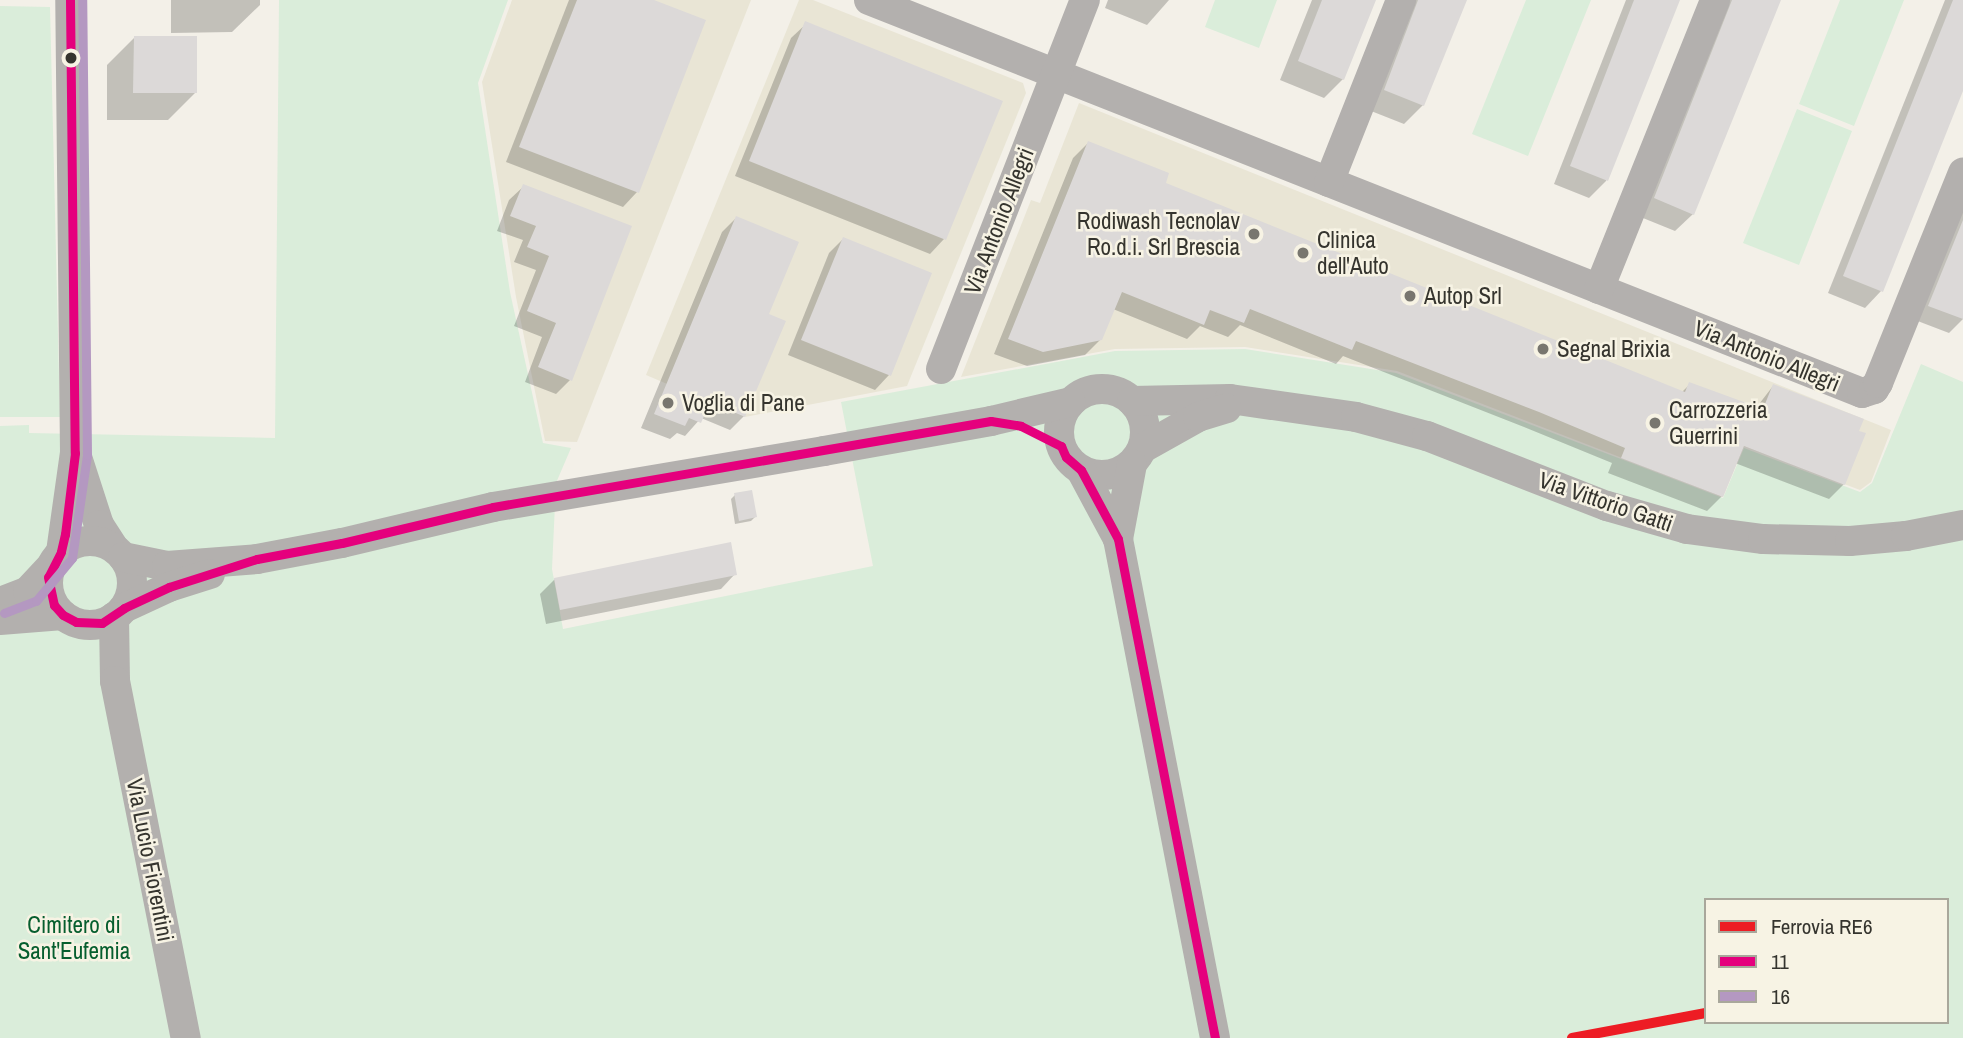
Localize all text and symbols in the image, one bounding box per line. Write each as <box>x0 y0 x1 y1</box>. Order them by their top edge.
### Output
unlabelled marker <box>64 51 78 65</box>
street label: Via Antonio Allegri <box>958 143 1040 299</box>
place label: Rodiwash Tecnolav Ro.d.i. Srl Brescia <box>1076 207 1240 261</box>
marker: Rodiwash Tecnolav Ro.d.i. Srl Brescia <box>1246 226 1262 242</box>
place label: Clinica dell'Auto <box>1317 226 1389 280</box>
marker: Clinica dell'Auto <box>1295 245 1311 261</box>
place label: Autop Srl <box>1424 282 1502 310</box>
marker: Autop Srl <box>1402 288 1418 304</box>
street label: Via Antonio Allegri <box>1689 314 1845 398</box>
place label: Segnal Brixia <box>1557 335 1670 363</box>
marker: Segnal Brixia <box>1535 341 1551 357</box>
place label: Voglia di Pane <box>682 389 805 417</box>
marker: Voglia di Pane <box>660 395 676 411</box>
place label: Carrozzeria Guerrini <box>1669 396 1768 450</box>
marker: Carrozzeria Guerrini <box>1647 415 1663 431</box>
street label: Via Vittorio Gatti <box>1535 466 1677 538</box>
street label: Via Lucio Fiorentini <box>121 776 179 944</box>
legend <box>1704 898 1949 1024</box>
park label: Cimitero di Sant'Eufemia <box>18 911 130 965</box>
text: Ferrovia RE6 <box>1771 912 1873 941</box>
text: 11 <box>1771 947 1789 976</box>
text: 16 <box>1771 982 1790 1011</box>

